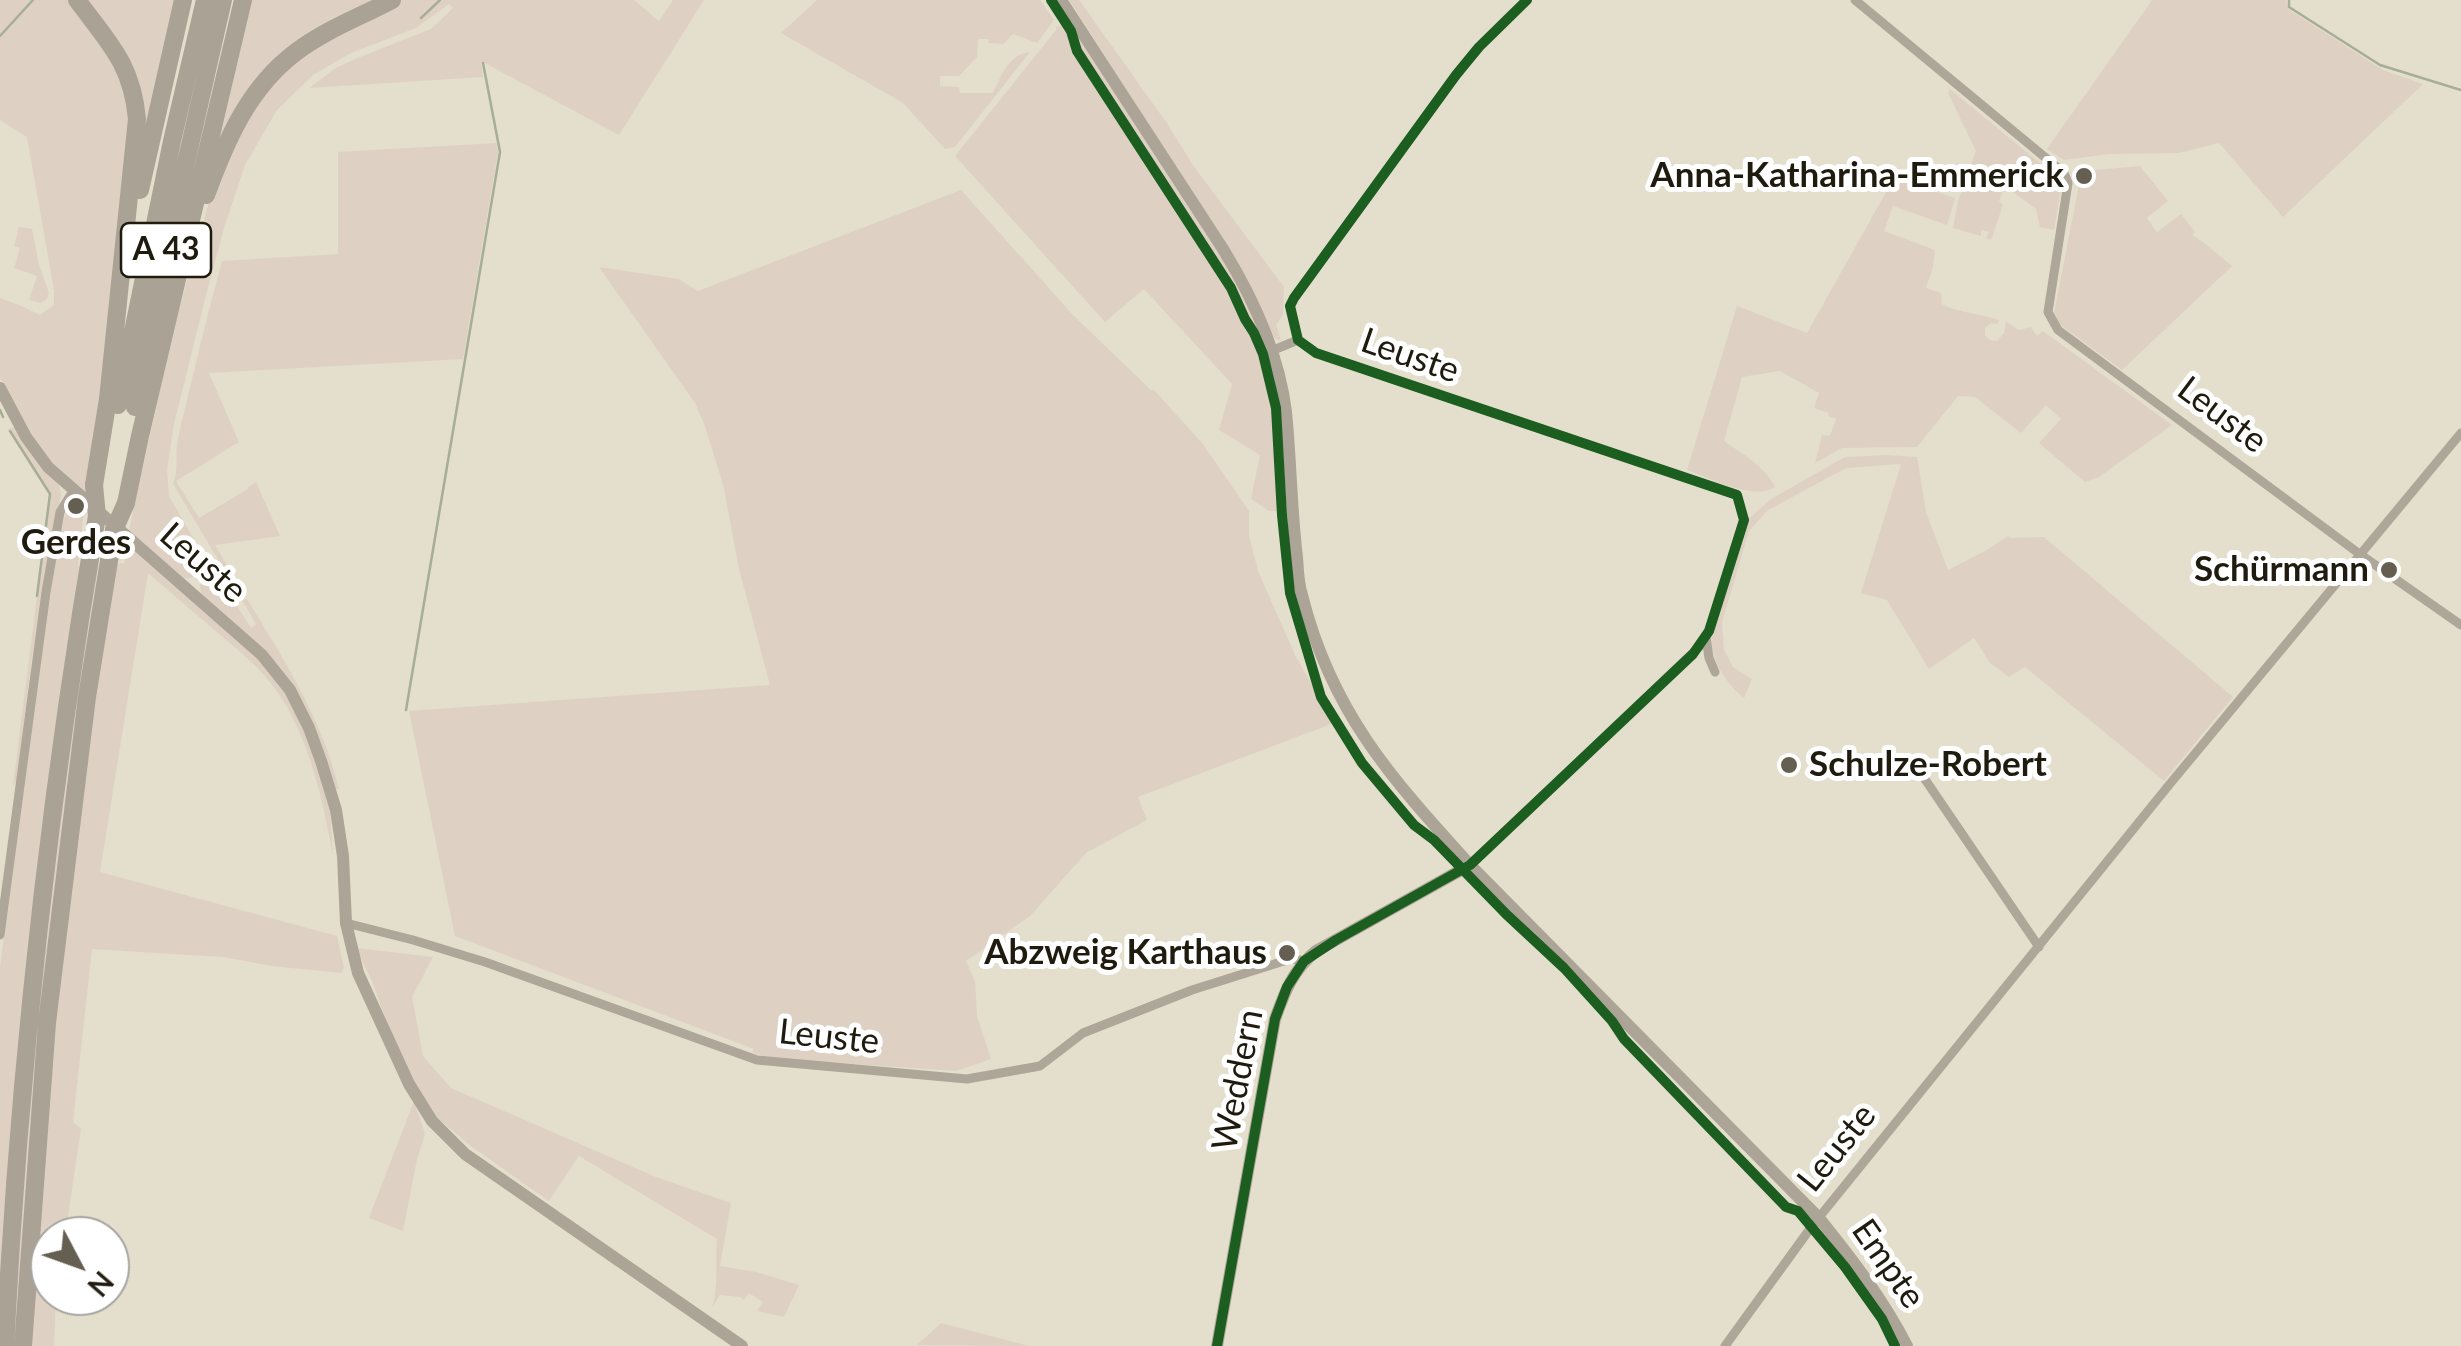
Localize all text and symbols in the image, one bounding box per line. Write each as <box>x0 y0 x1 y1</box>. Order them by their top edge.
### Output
place label: Anna-Katharina-Emmerick <box>1650 155 2064 197</box>
marker: Anna-Katharina-Emmerick <box>2073 165 2095 187</box>
road number: A 43 <box>121 223 211 277</box>
street label: Leuste <box>1356 320 1464 392</box>
street label: Leuste <box>2169 368 2275 462</box>
marker: Gerdes <box>65 495 87 517</box>
street label: Leuste <box>151 514 255 612</box>
place label: Gerdes <box>21 522 131 564</box>
place label: Schürmann <box>2194 549 2369 591</box>
marker: Schürmann <box>2378 559 2400 581</box>
place label: Schulze-Robert <box>1809 744 2047 786</box>
marker: Schulze-Robert <box>1778 754 1800 776</box>
place label: Abzweig Karthaus <box>984 932 1267 974</box>
marker: Abzweig Karthaus <box>1276 942 1298 964</box>
street label: Weddern <box>1204 1006 1272 1154</box>
street label: Leuste <box>777 1011 881 1063</box>
street label: Leuste <box>1789 1096 1885 1200</box>
street label: Empte <box>1842 1211 1934 1317</box>
north arrow <box>30 1216 130 1316</box>
text: N <box>81 1265 121 1304</box>

